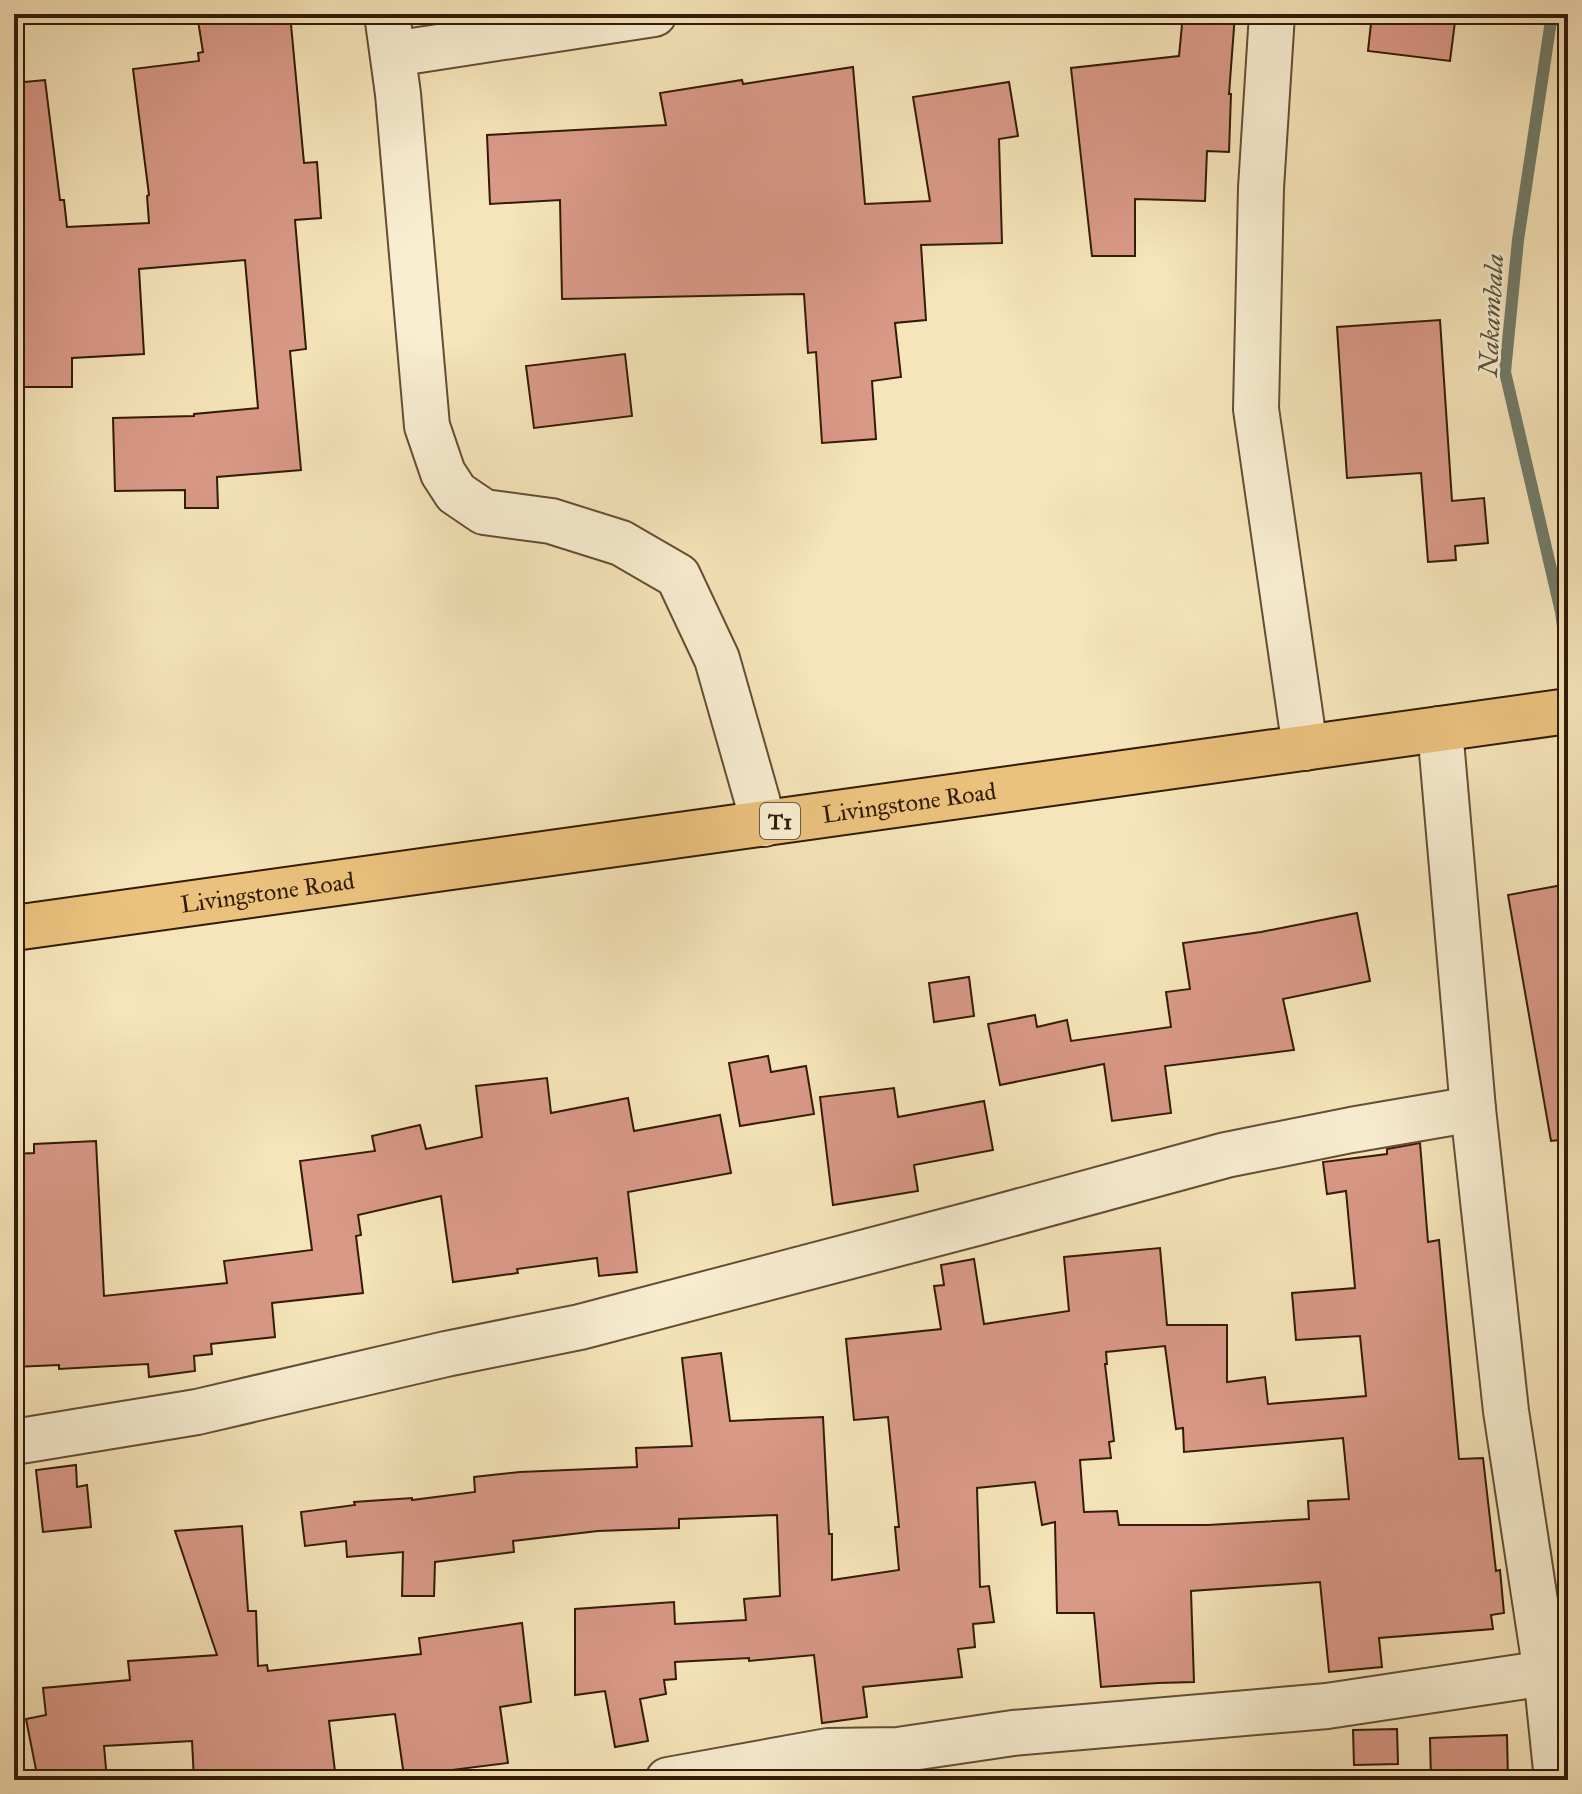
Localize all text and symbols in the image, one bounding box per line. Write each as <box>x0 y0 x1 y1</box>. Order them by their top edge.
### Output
water label: Nakambala <box>1472 253 1510 379</box>
street label: Livingstone Road <box>820 776 998 830</box>
road number: T1 <box>760 803 800 839</box>
street label: Livingstone Road <box>179 866 356 920</box>

